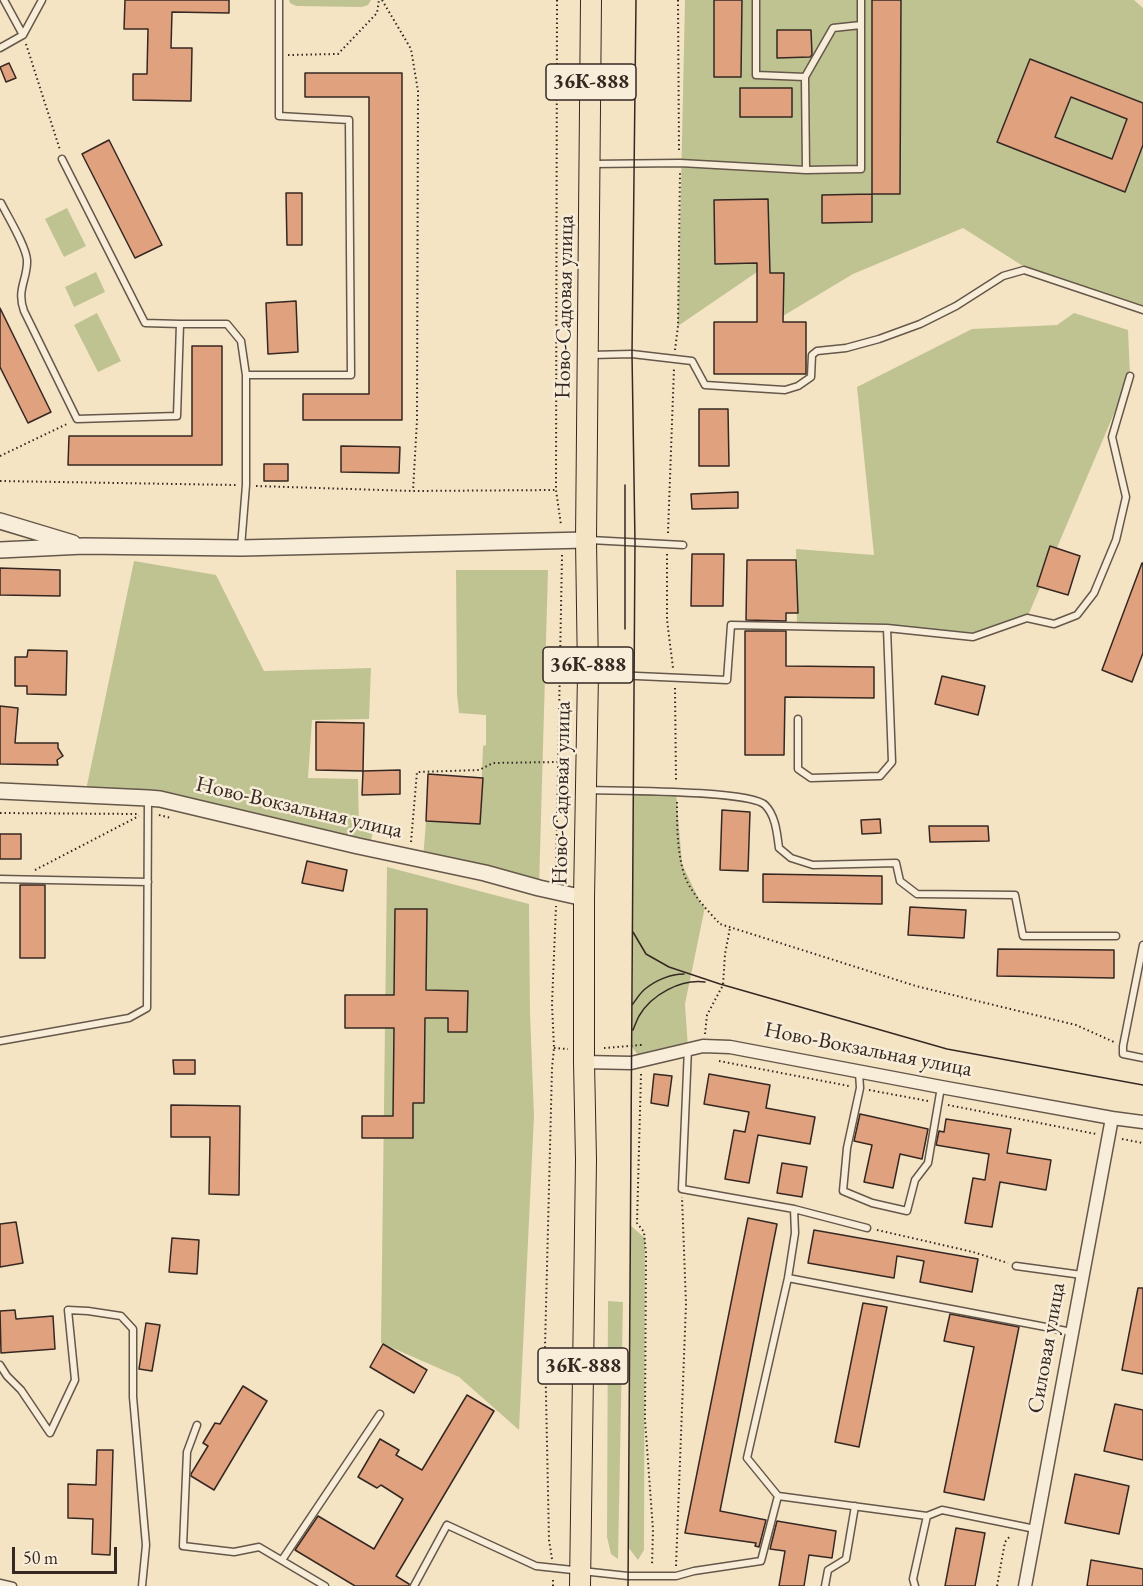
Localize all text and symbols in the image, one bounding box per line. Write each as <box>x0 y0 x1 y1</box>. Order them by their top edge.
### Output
road number: 36К-888 <box>546 64 636 100</box>
street label: Ново-Садовая улица <box>550 215 580 399</box>
road number: 36К-888 <box>543 647 633 683</box>
street label: Ново-Садовая улица <box>547 701 577 885</box>
street label: Ново-Вокзальная улица <box>193 771 405 845</box>
street label: Ново-Вокзальная улица <box>762 1017 974 1083</box>
street label: Силовая улица <box>1023 1281 1071 1415</box>
road number: 36К-888 <box>538 1348 628 1384</box>
scale bar <box>15 1535 120 1573</box>
text: 50 m <box>23 1546 58 1569</box>

